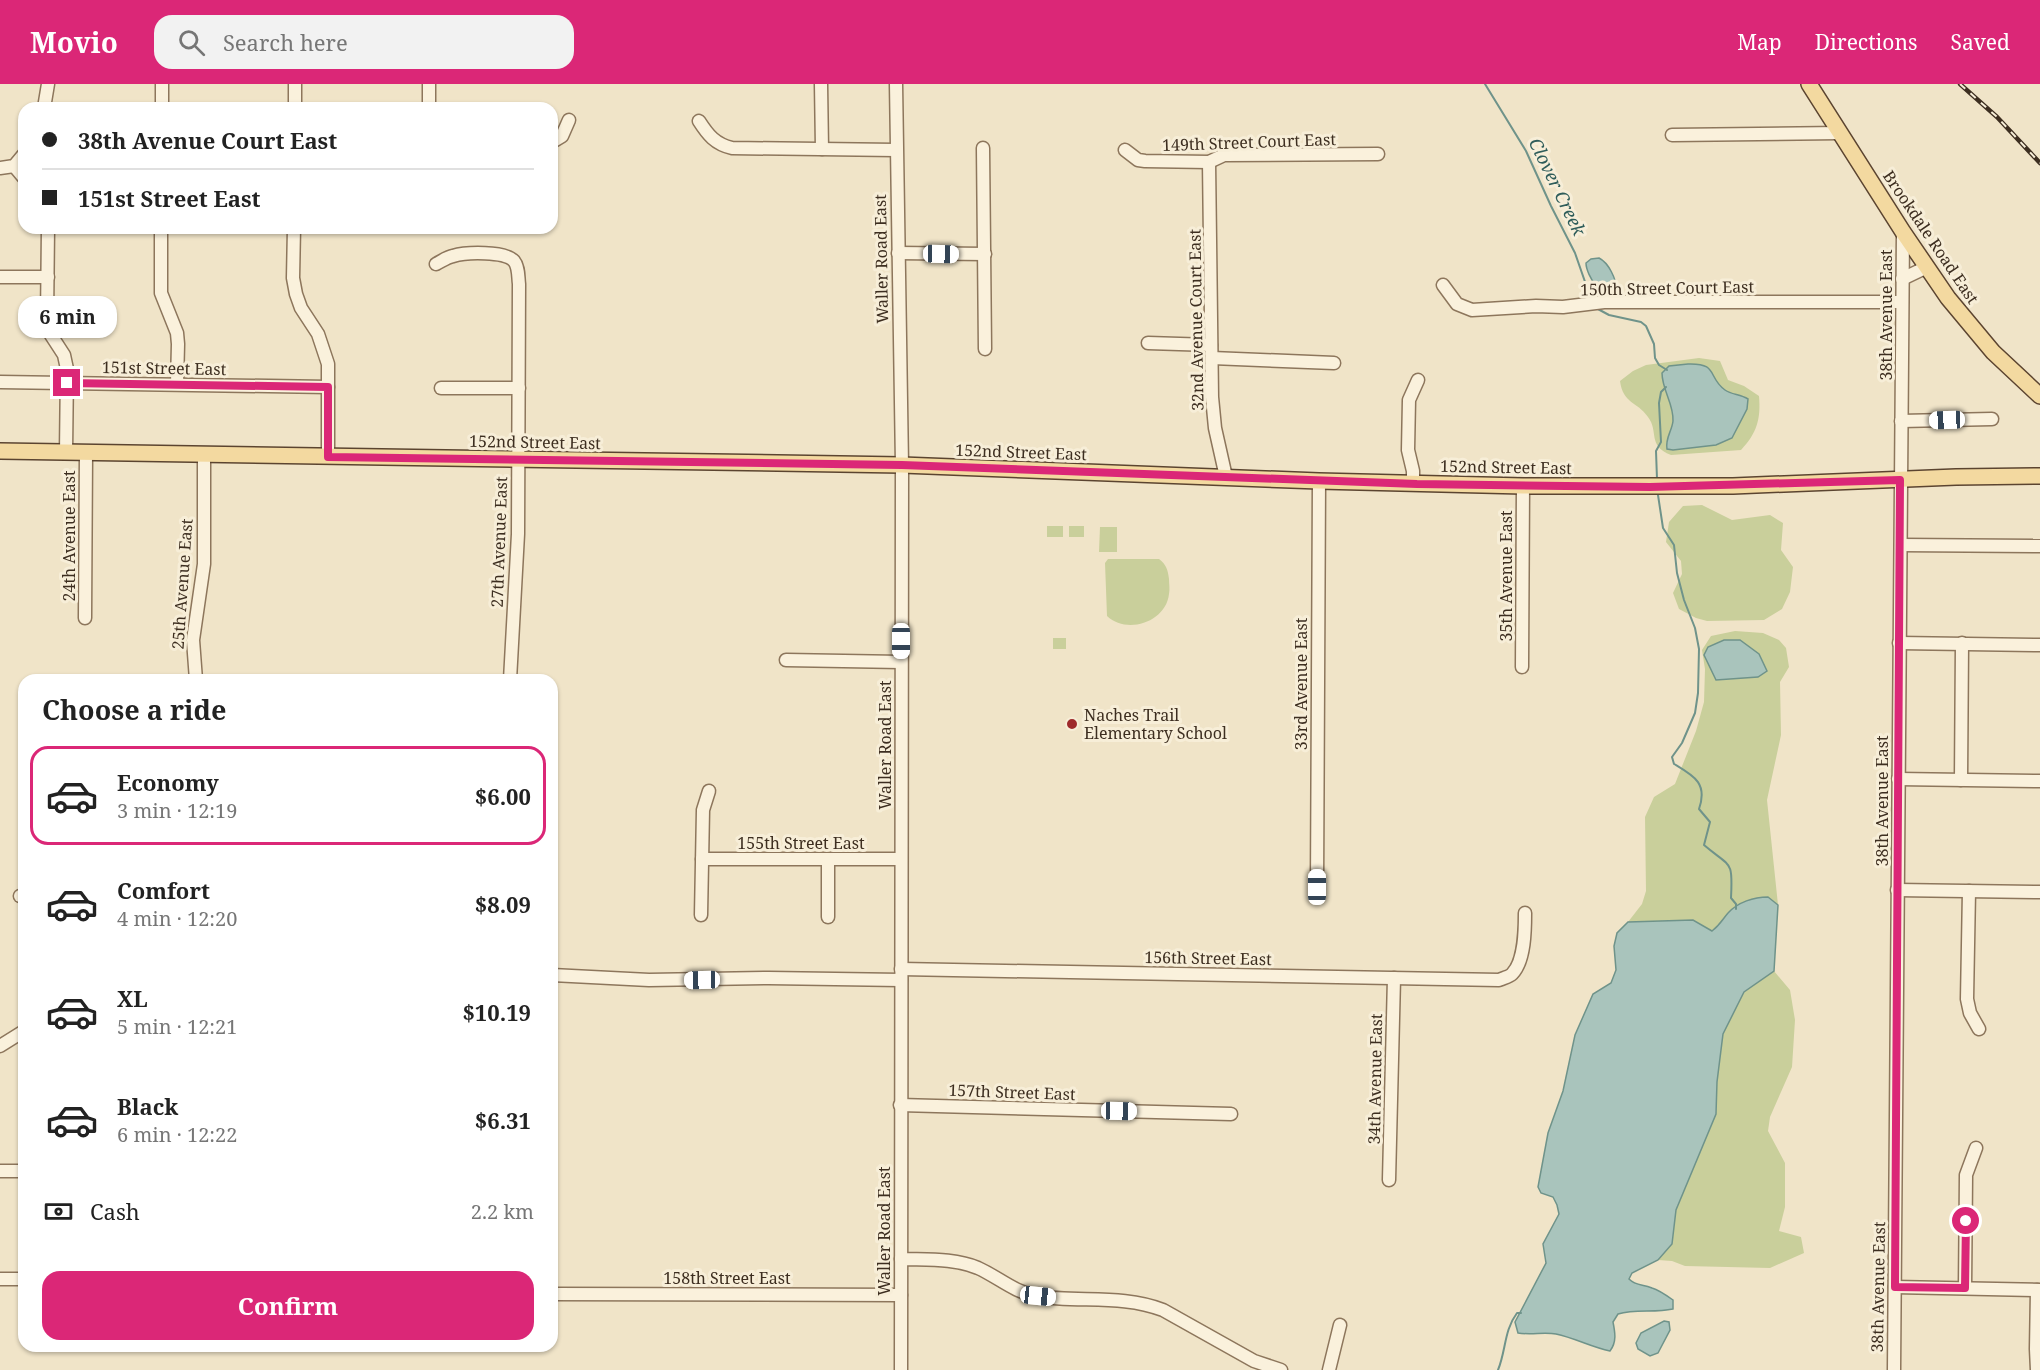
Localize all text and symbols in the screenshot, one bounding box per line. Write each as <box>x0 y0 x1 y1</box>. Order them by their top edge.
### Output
search box <box>154 15 574 69</box>
text: Movio <box>30 23 118 61</box>
icon: search <box>175 26 208 59</box>
text: Search here <box>223 27 348 57</box>
text: Map <box>1737 28 1782 56</box>
text: Directions <box>1815 28 1917 56</box>
text: Saved <box>1950 28 2010 56</box>
text: 38th Avenue Court East <box>78 125 337 155</box>
street label: 149th Street Court East <box>1162 128 1337 156</box>
water label: Clover Creek <box>1524 134 1592 240</box>
street label: Brookdale Road East <box>1878 166 1984 308</box>
text: 151st Street East <box>78 183 261 213</box>
street label: Waller Road East <box>869 194 893 324</box>
street label: 32nd Avenue Court East <box>1183 229 1209 411</box>
car <box>923 245 959 263</box>
street label: 38th Avenue East <box>1875 249 1897 381</box>
street label: 150th Street Court East <box>1580 275 1755 301</box>
callout: 6 min <box>17 296 116 338</box>
text: 6 min <box>39 303 96 330</box>
street label: 151st Street East <box>102 356 227 380</box>
route end <box>53 369 80 396</box>
car <box>1929 410 1965 430</box>
street label: 152nd Street East <box>469 430 601 454</box>
street label: 152nd Street East <box>955 439 1088 465</box>
street label: 152nd Street East <box>1440 455 1572 479</box>
street label: 24th Avenue East <box>58 470 80 602</box>
street label: 27th Avenue East <box>486 476 512 608</box>
street label: 35th Avenue East <box>1495 510 1517 642</box>
street label: 25th Avenue East <box>166 518 198 650</box>
street label: 33rd Avenue East <box>1290 617 1312 750</box>
car <box>892 623 910 659</box>
street label: Waller Road East <box>874 680 896 810</box>
text: Choose a ride <box>42 691 227 728</box>
place label: Naches Trail Elementary School <box>1084 704 1227 744</box>
marker: Naches Trail Elementary School <box>1065 717 1079 731</box>
street label: 38th Avenue East <box>1871 735 1893 867</box>
text: Economy <box>117 767 219 797</box>
icon: car <box>45 769 99 823</box>
text: $6.00 <box>475 781 531 811</box>
text: 3 min · 12:19 <box>117 797 237 824</box>
street label: 155th Street East <box>737 832 865 854</box>
car <box>1308 869 1326 905</box>
text: Comfort <box>117 875 210 905</box>
icon: car <box>45 877 99 931</box>
text: $8.09 <box>475 889 531 919</box>
text: 4 min · 12:20 <box>117 905 237 932</box>
street label: 156th Street East <box>1144 946 1272 970</box>
car <box>684 971 720 989</box>
text: XL <box>117 983 148 1013</box>
icon: car <box>45 985 99 1039</box>
text: $10.19 <box>462 997 531 1027</box>
text: 5 min · 12:21 <box>117 1013 237 1040</box>
street label: 34th Avenue East <box>1363 1013 1387 1145</box>
street label: 157th Street East <box>948 1079 1076 1105</box>
text: Black <box>117 1091 178 1121</box>
icon: car <box>45 1093 99 1147</box>
car <box>1101 1102 1137 1120</box>
text: $6.31 <box>475 1105 531 1135</box>
text: 6 min · 12:22 <box>117 1121 237 1148</box>
street label: Waller Road East <box>873 1166 895 1296</box>
icon: cash <box>42 1195 75 1228</box>
text: Cash <box>90 1196 140 1226</box>
text: 2.2 km <box>471 1198 534 1225</box>
route start <box>1952 1207 1979 1234</box>
street label: 38th Avenue East <box>1866 1221 1890 1353</box>
street label: 158th Street East <box>663 1267 791 1289</box>
button: Confirm <box>42 1271 534 1340</box>
car <box>1019 1285 1057 1307</box>

